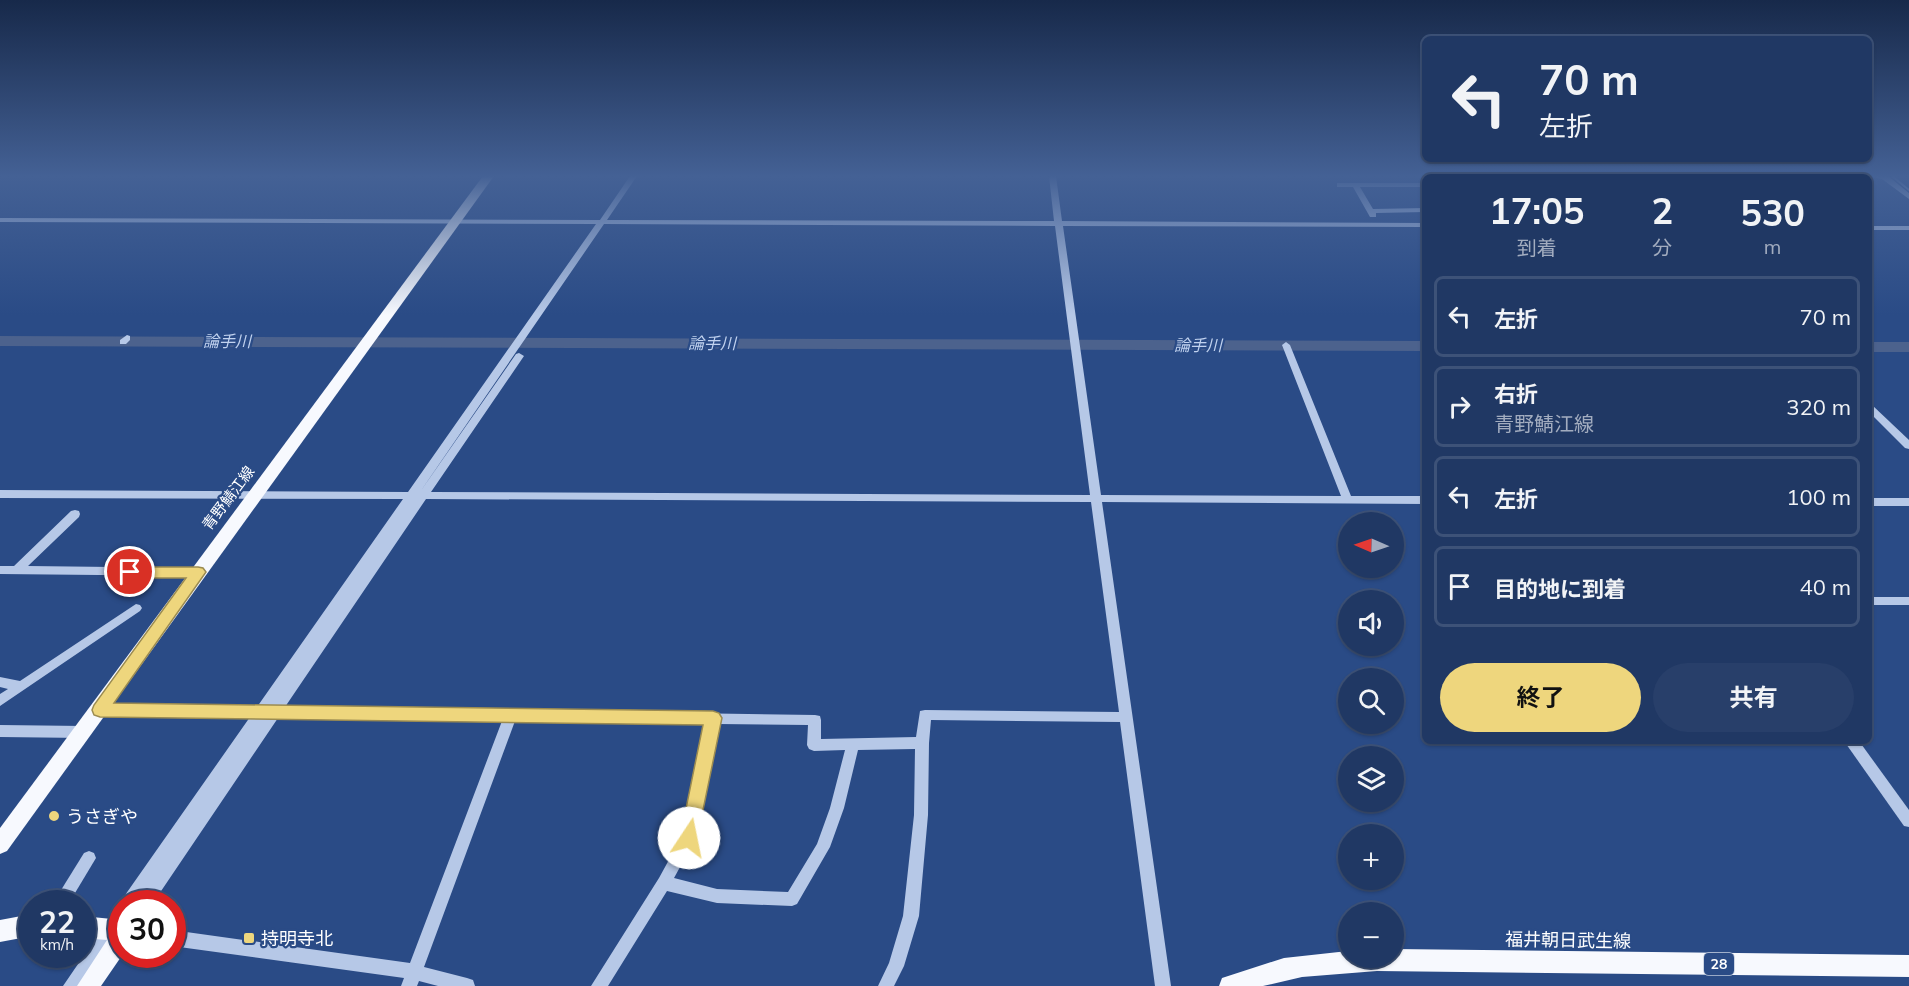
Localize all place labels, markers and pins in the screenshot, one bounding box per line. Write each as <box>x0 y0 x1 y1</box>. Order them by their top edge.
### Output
pin <box>104 546 155 597</box>
place label: うさぎや <box>66 805 138 828</box>
marker: うさぎや <box>47 809 61 823</box>
place label: 持明寺北 <box>261 927 333 950</box>
marker: 持明寺北 <box>242 931 256 945</box>

